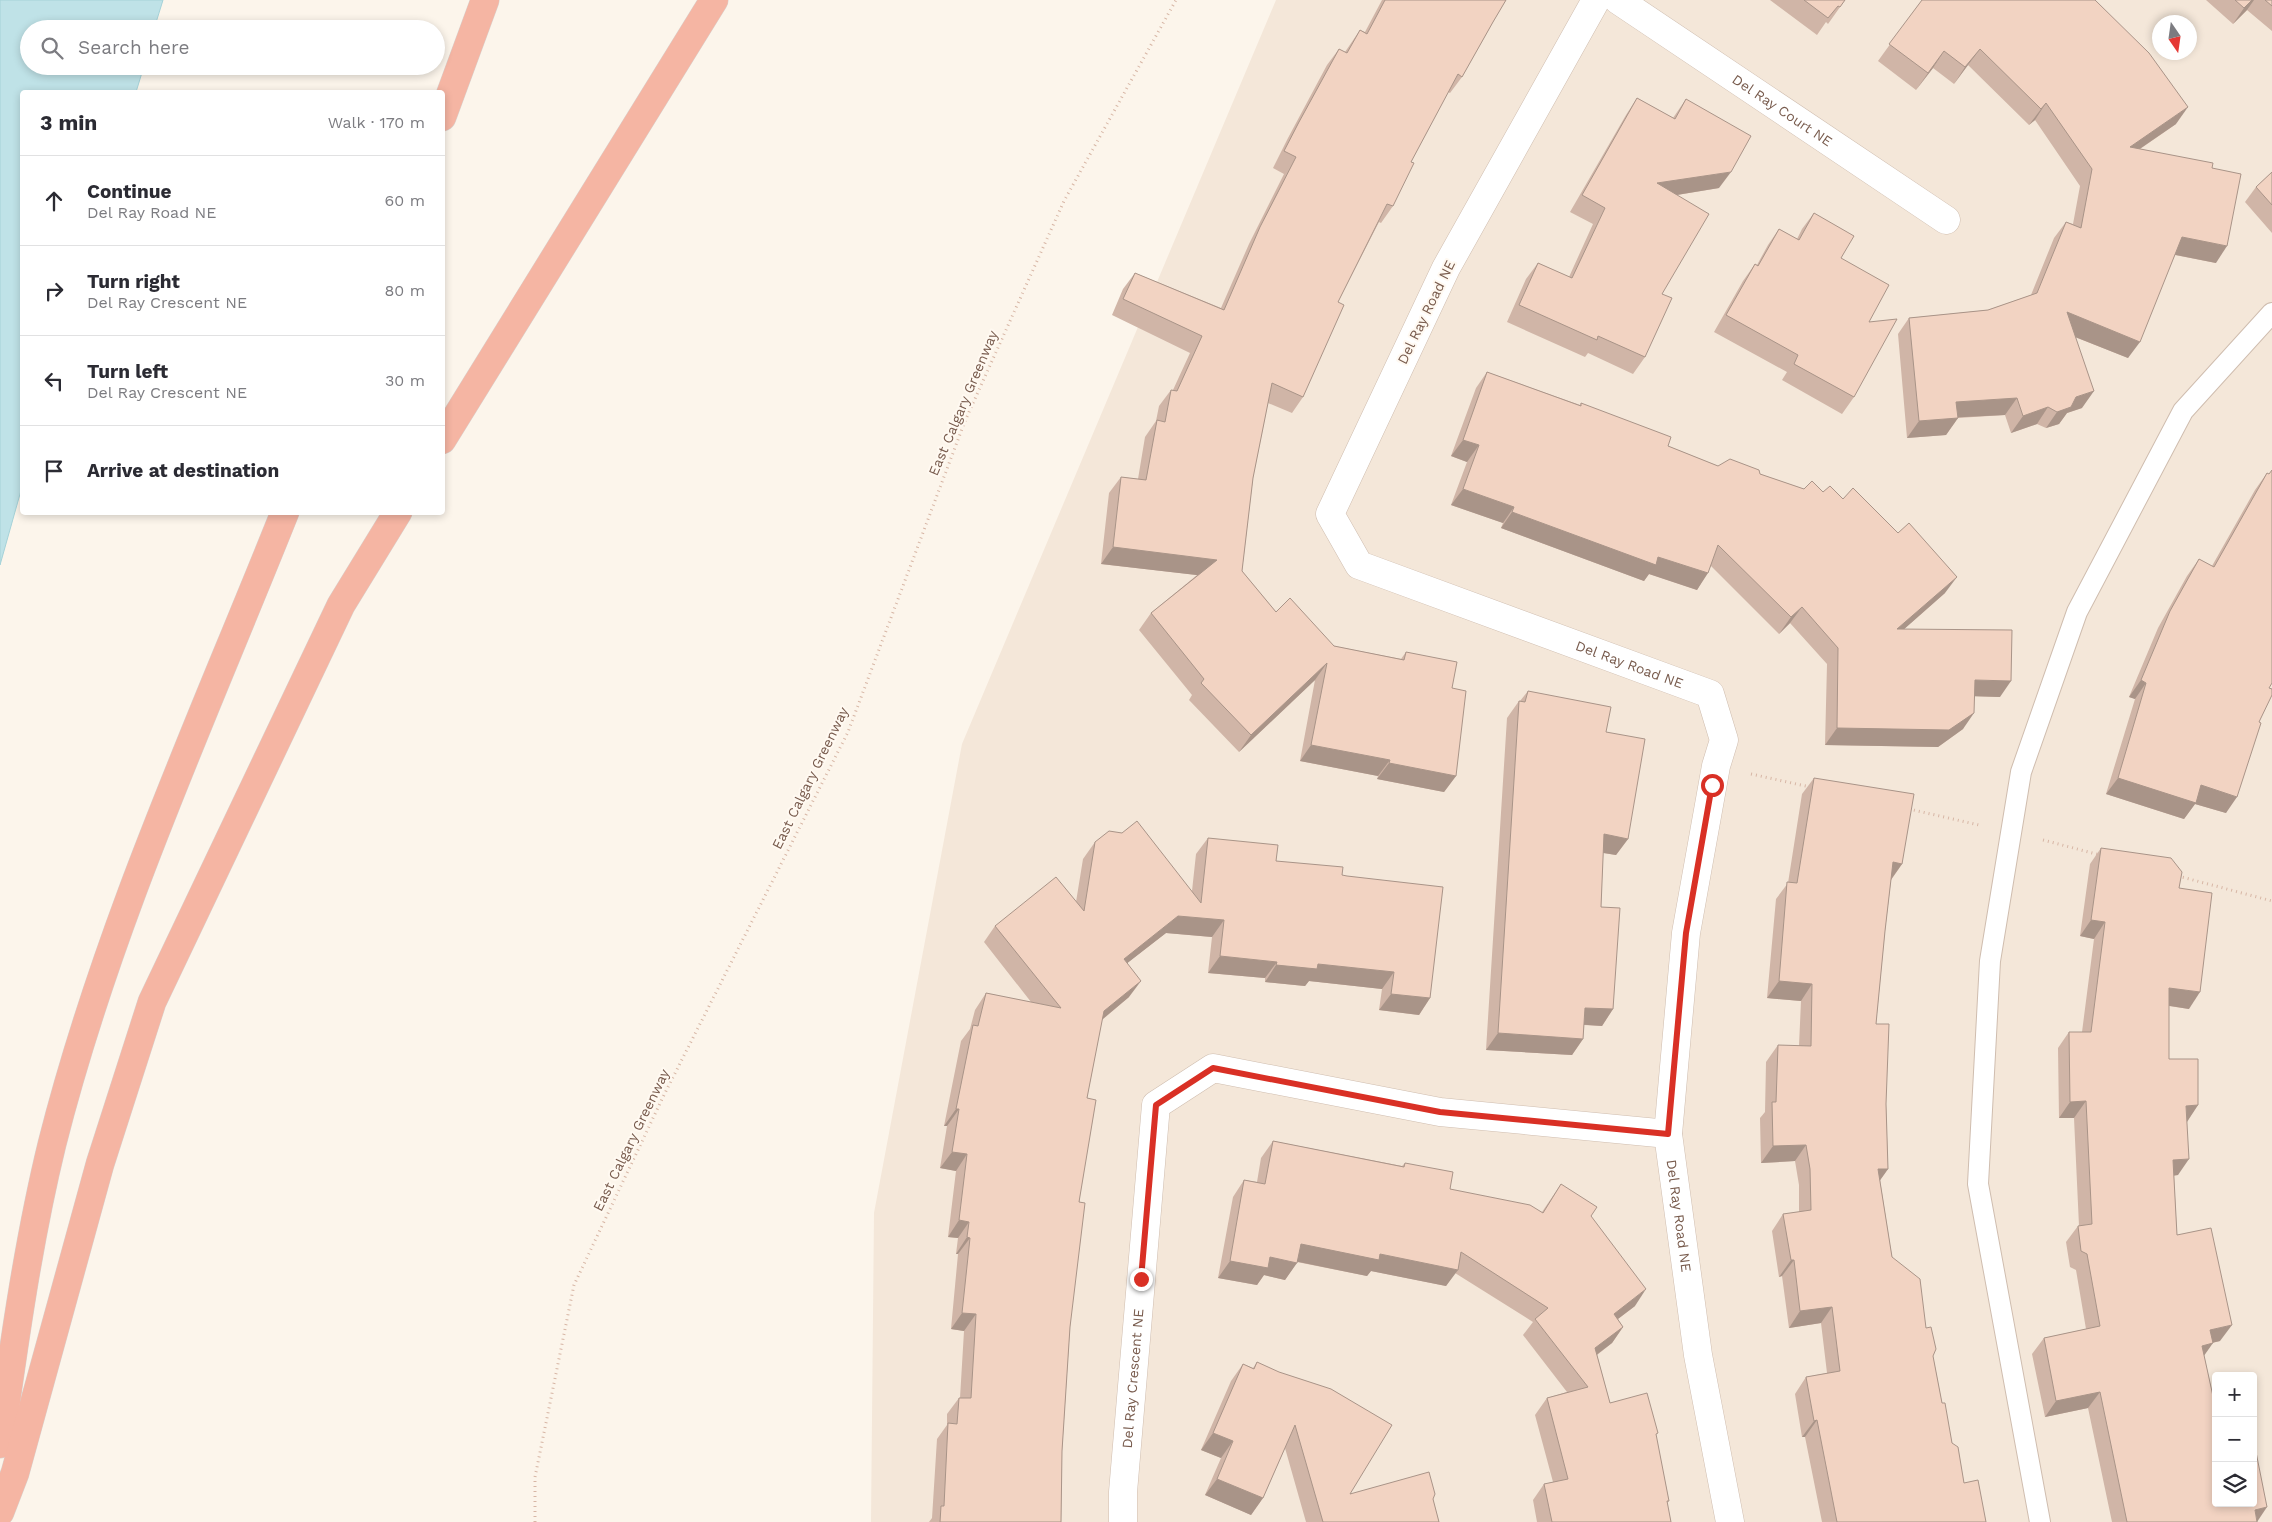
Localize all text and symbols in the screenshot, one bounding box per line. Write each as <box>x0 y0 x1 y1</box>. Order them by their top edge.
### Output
north arrow <box>2152 15 2197 60</box>
search box <box>20 20 445 75</box>
icon: search <box>38 34 66 62</box>
text: Search here <box>78 36 189 59</box>
street label: Del Ray Court NE <box>1729 71 1836 150</box>
text: 3 min <box>40 110 97 135</box>
text: Walk · 170 m <box>328 113 425 132</box>
text: Continue <box>87 180 171 203</box>
icon: ahead <box>40 187 68 215</box>
text: 60 m <box>385 191 425 210</box>
text: Del Ray Road NE <box>87 203 217 222</box>
street label: Del Ray Road NE <box>1394 257 1458 366</box>
text: Turn right <box>87 270 180 293</box>
icon: right <box>40 277 68 305</box>
text: 80 m <box>384 281 425 300</box>
text: Del Ray Crescent NE <box>87 293 247 312</box>
street label: East Calgary Greenway <box>925 327 1001 478</box>
text: Turn left <box>87 360 168 383</box>
icon: left <box>40 367 68 395</box>
text: 30 m <box>385 371 425 390</box>
text: Del Ray Crescent NE <box>87 383 247 402</box>
icon: arrive <box>40 457 68 485</box>
text: Arrive at destination <box>87 459 279 482</box>
street label: Del Ray Road NE <box>1574 637 1686 692</box>
street label: East Calgary Greenway <box>769 704 852 852</box>
route start <box>1701 774 1724 797</box>
street label: East Calgary Greenway <box>590 1066 673 1214</box>
street label: Del Ray Road NE <box>1664 1158 1695 1273</box>
route end <box>1130 1268 1153 1291</box>
street label: Del Ray Crescent NE <box>1119 1308 1147 1449</box>
map controls <box>2212 1372 2257 1507</box>
button: + <box>2212 1372 2257 1417</box>
button: − <box>2212 1417 2257 1462</box>
button: layers <box>2212 1462 2257 1507</box>

